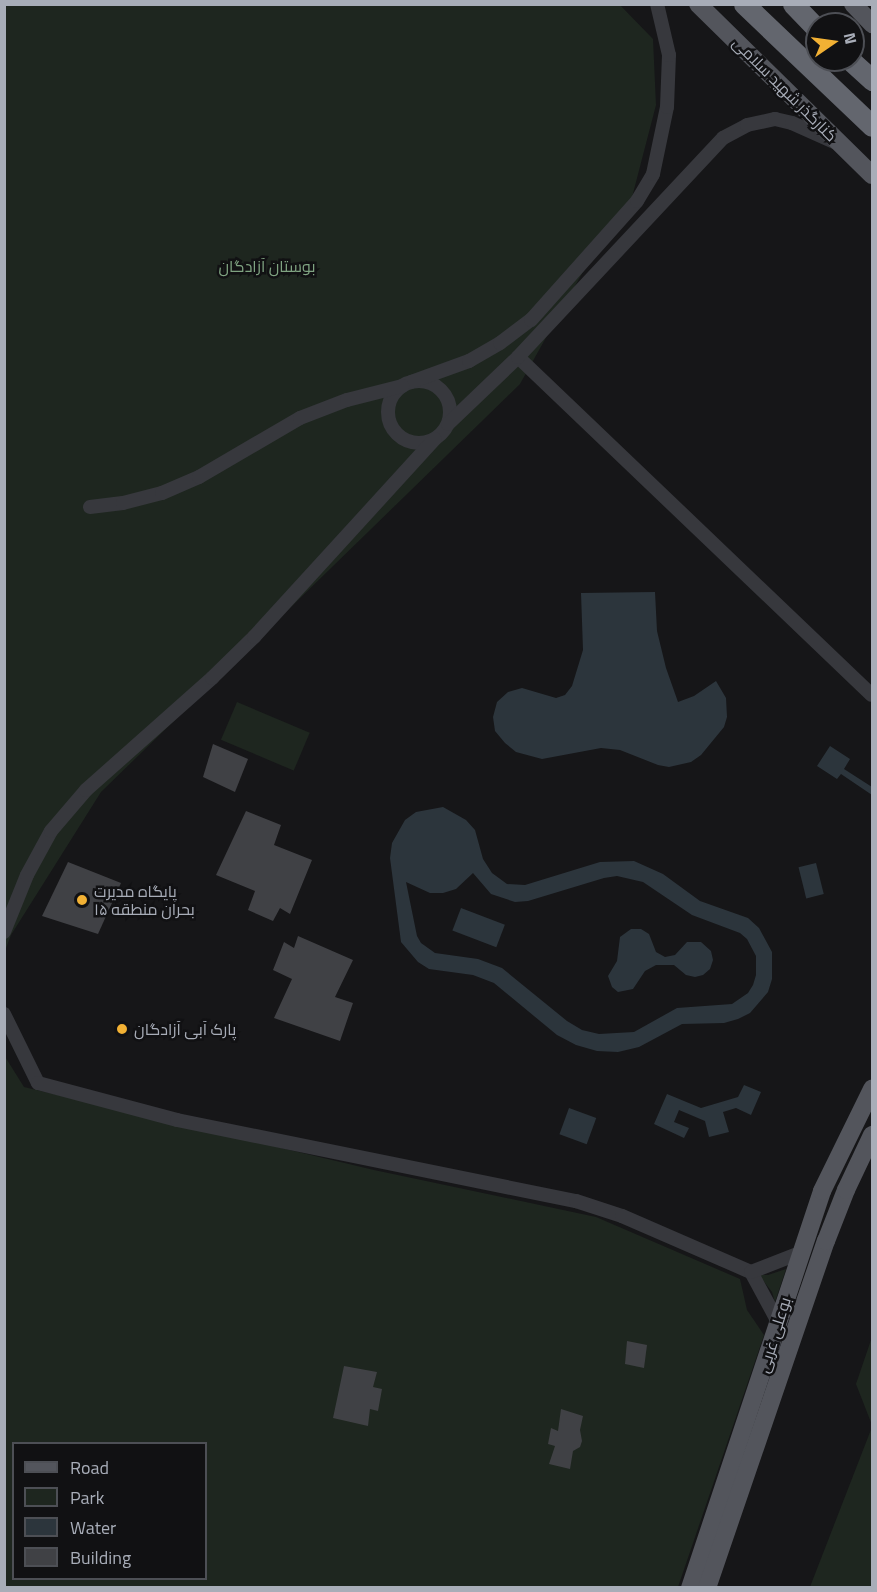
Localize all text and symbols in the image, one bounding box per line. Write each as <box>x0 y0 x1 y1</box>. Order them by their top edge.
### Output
north arrow <box>805 12 865 72</box>
text: N <box>838 30 864 47</box>
street label: کنارگذر شهید سلامی <box>729 33 841 145</box>
park label: بوستان آزادگان <box>218 256 316 276</box>
place label: پایگاه مدیرت بحران منطقه ۱۵ <box>94 881 195 919</box>
marker: پایگاه مدیرت بحران منطقه ۱۵ <box>75 893 89 907</box>
place label: پارک آبی آزادگان <box>134 1019 236 1039</box>
marker: پارک آبی آزادگان <box>115 1022 129 1036</box>
street label: بوعلی غربی <box>753 1295 795 1375</box>
legend <box>12 1442 207 1580</box>
text: Road <box>70 1454 109 1481</box>
text: Park <box>70 1484 104 1511</box>
text: Water <box>70 1514 116 1541</box>
text: Building <box>70 1544 131 1571</box>

